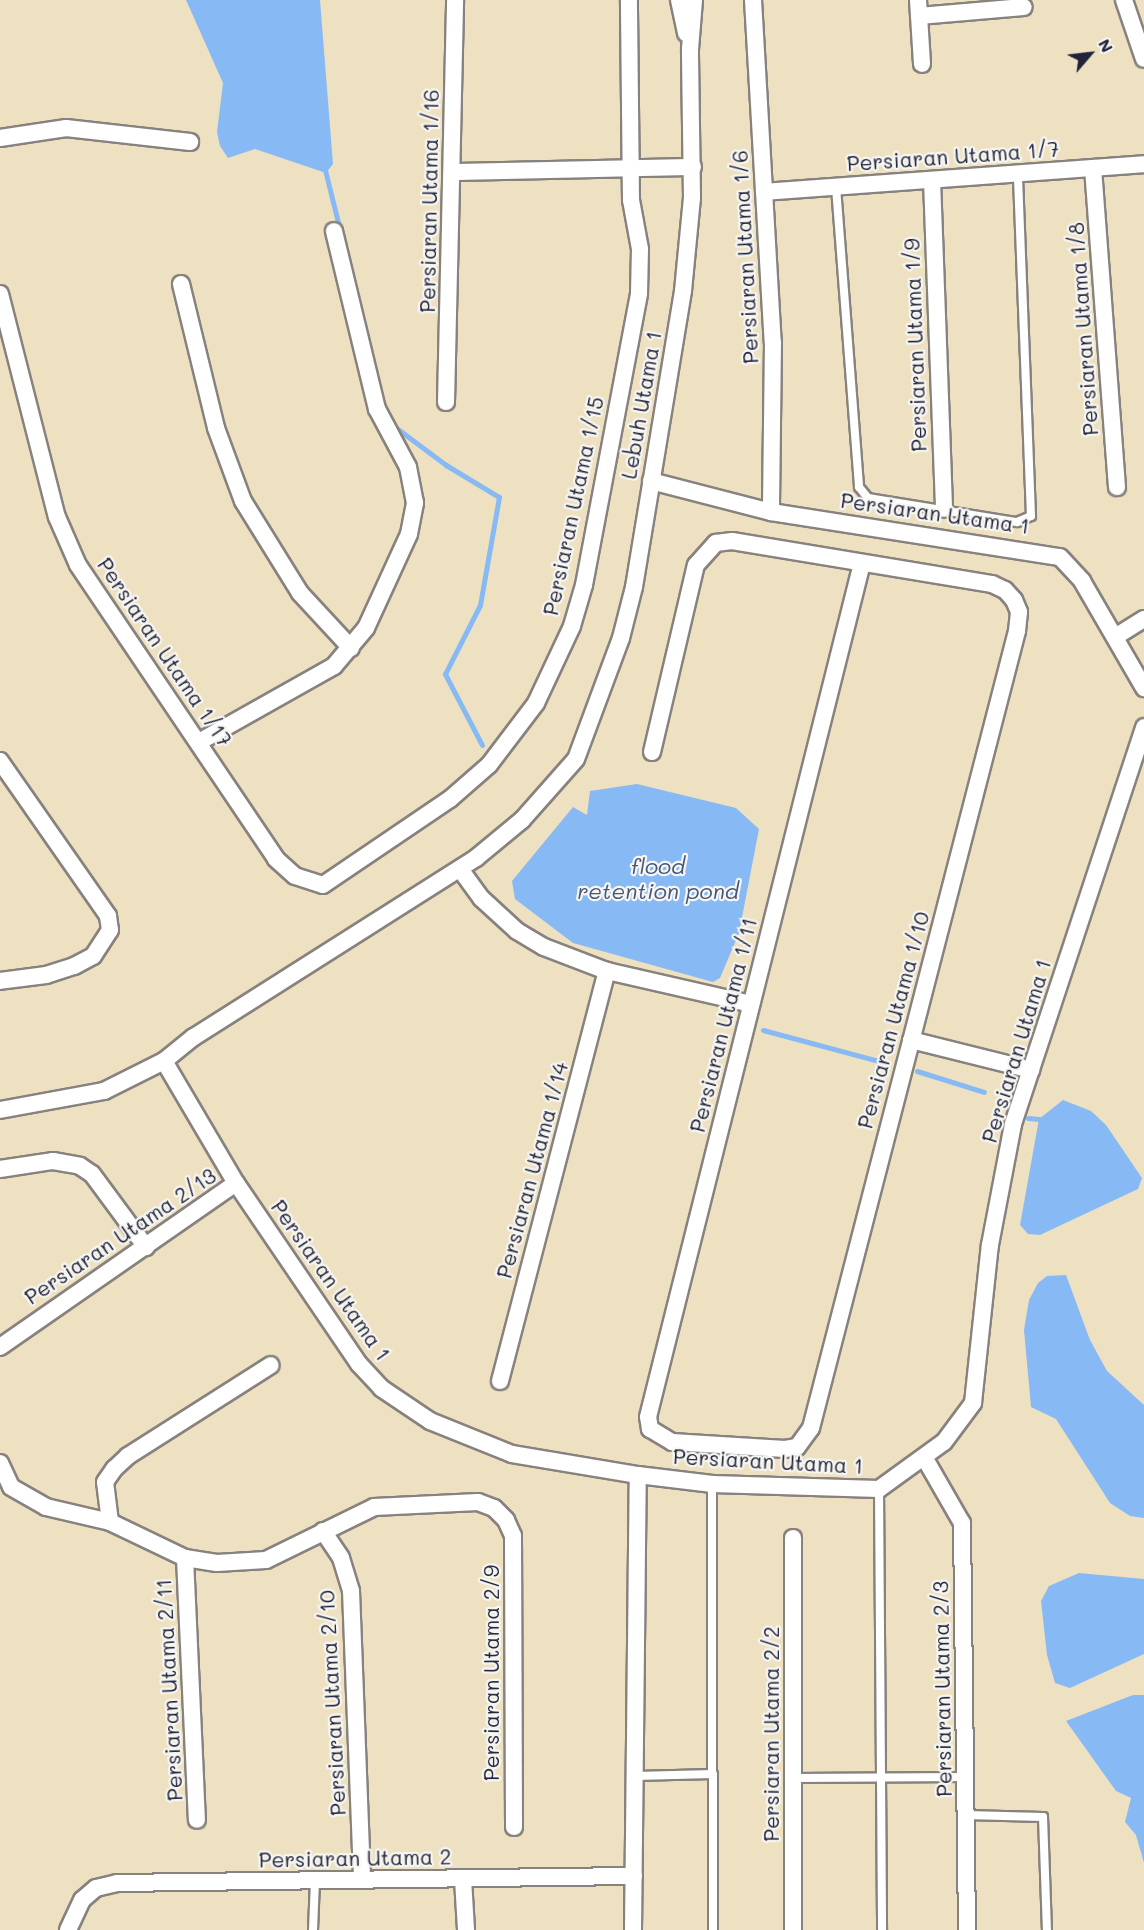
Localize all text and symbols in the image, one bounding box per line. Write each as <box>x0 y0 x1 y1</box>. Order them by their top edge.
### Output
north arrow <box>1060 24 1120 84</box>
text: N <box>1094 35 1118 56</box>
street label: Persiaran Utama 1/16 <box>414 89 444 313</box>
street label: Persiaran Utama 1/7 <box>846 136 1060 176</box>
street label: Persiaran Utama 1/6 <box>727 149 763 365</box>
street label: Persiaran Utama 1/8 <box>1063 221 1103 437</box>
street label: Persiaran Utama 1/9 <box>899 238 931 452</box>
street label: Lebuh Utama 1 <box>616 329 666 481</box>
street label: Persiaran Utama 1/15 <box>537 394 609 618</box>
street label: Persiaran Utama 1 <box>839 487 1031 539</box>
street label: Persiaran Utama 1/17 <box>92 553 238 751</box>
water label: flood retention pond <box>577 852 739 903</box>
street label: Persiaran Utama 1/10 <box>852 909 934 1131</box>
street label: Persiaran Utama 1/11 <box>684 915 762 1135</box>
street label: Persiaran Utama 1 <box>976 956 1056 1146</box>
street label: Persiaran Utama 1/14 <box>491 1059 573 1281</box>
street label: Persiaran Utama 2/13 <box>20 1163 220 1309</box>
street label: Persiaran Utama 1 <box>266 1195 396 1365</box>
street label: Persiaran Utama 1 <box>672 1443 864 1479</box>
street label: Persiaran Utama 2/9 <box>478 1565 504 1781</box>
street label: Persiaran Utama 2/11 <box>151 1578 187 1802</box>
street label: Persiaran Utama 2/3 <box>928 1581 956 1797</box>
street label: Persiaran Utama 2/10 <box>314 1589 350 1817</box>
street label: Persiaran Utama 2/2 <box>758 1626 784 1842</box>
street label: Persiaran Utama 2 <box>258 1844 452 1872</box>

